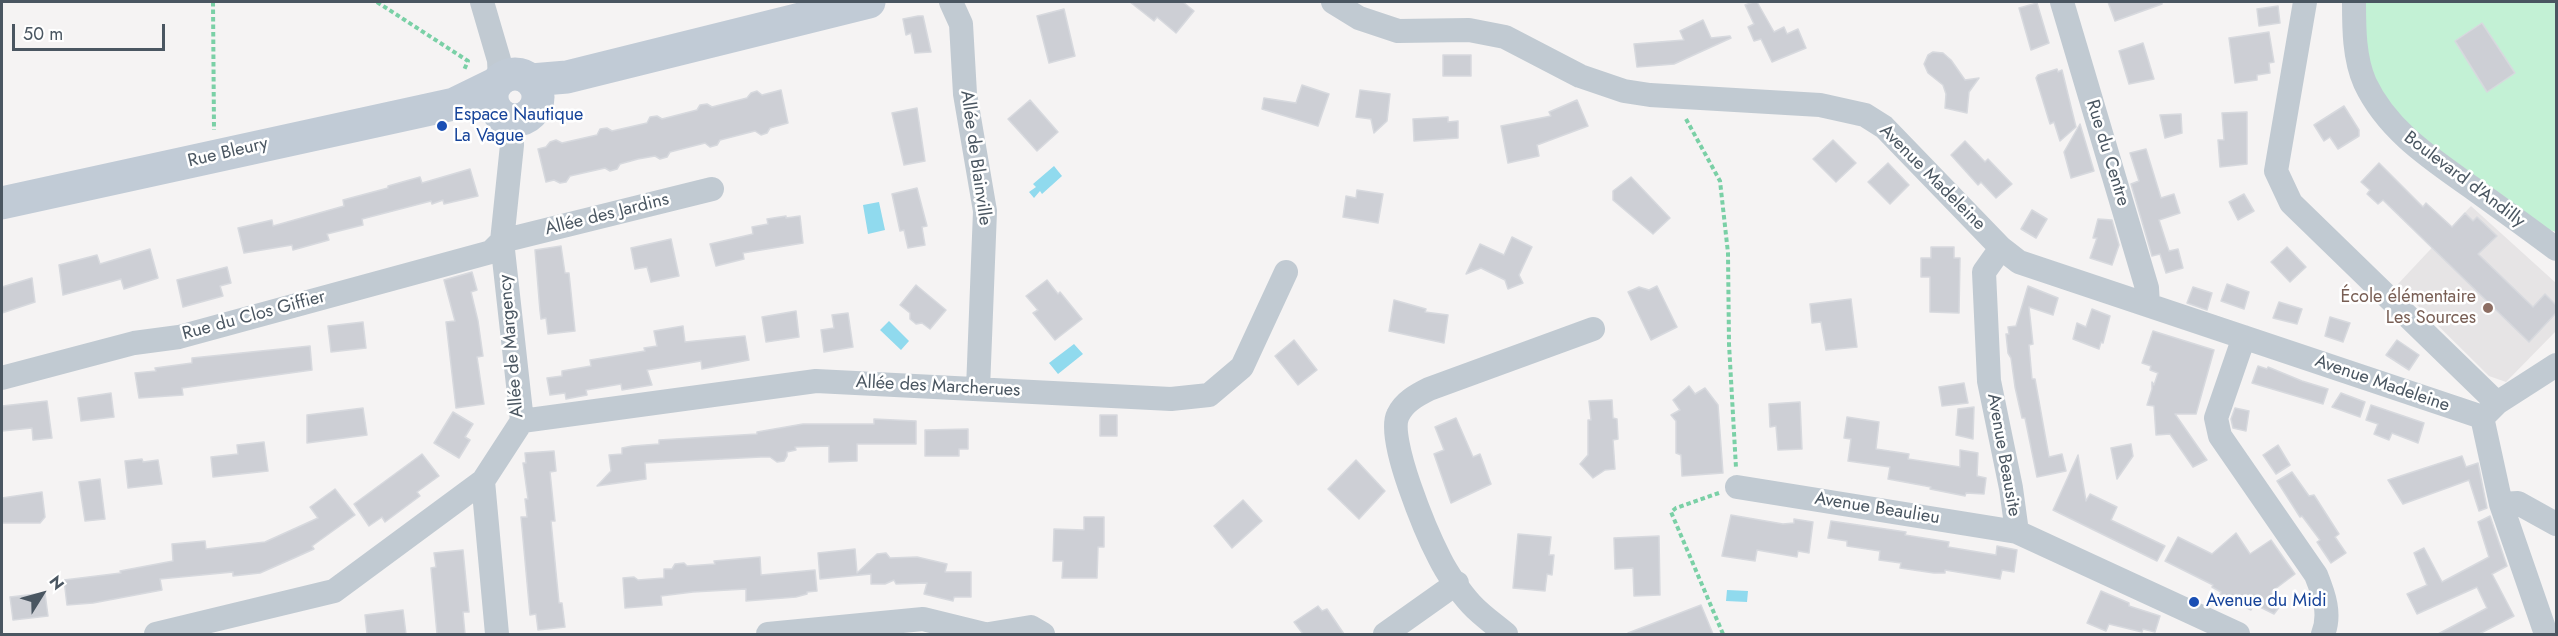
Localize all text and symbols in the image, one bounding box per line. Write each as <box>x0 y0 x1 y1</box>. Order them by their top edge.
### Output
scale bar <box>15 12 168 50</box>
text: 50 m <box>23 21 63 47</box>
street label: Allée de Blainville <box>955 89 995 227</box>
street label: Rue du Centre <box>2081 97 2133 209</box>
place label: Espace Nautique La Vague <box>454 105 583 148</box>
marker: Espace Nautique La Vague <box>435 119 449 133</box>
street label: Avenue Madeleine <box>1874 120 1990 236</box>
street label: Boulevard d'Andilly <box>2399 127 2529 233</box>
street label: Rue Bleury <box>186 133 270 173</box>
street label: Allée des Jardins <box>543 189 671 241</box>
street label: Allée de Margency <box>495 273 529 419</box>
street label: Rue du Clos Giffier <box>180 287 328 345</box>
place label: École élémentaire Les Sources <box>2341 287 2476 330</box>
marker: École élémentaire Les Sources <box>2481 301 2495 315</box>
street label: Avenue Madeleine <box>2312 351 2452 417</box>
street label: Allée des Marcherues <box>855 372 1021 402</box>
street label: Avenue Beausite <box>1982 392 2024 518</box>
street label: Avenue Beaulieu <box>1813 488 1941 530</box>
north arrow <box>12 564 72 624</box>
text: N <box>44 571 70 595</box>
place label: Avenue du Midi <box>2206 591 2327 613</box>
marker: Avenue du Midi <box>2187 595 2201 609</box>

